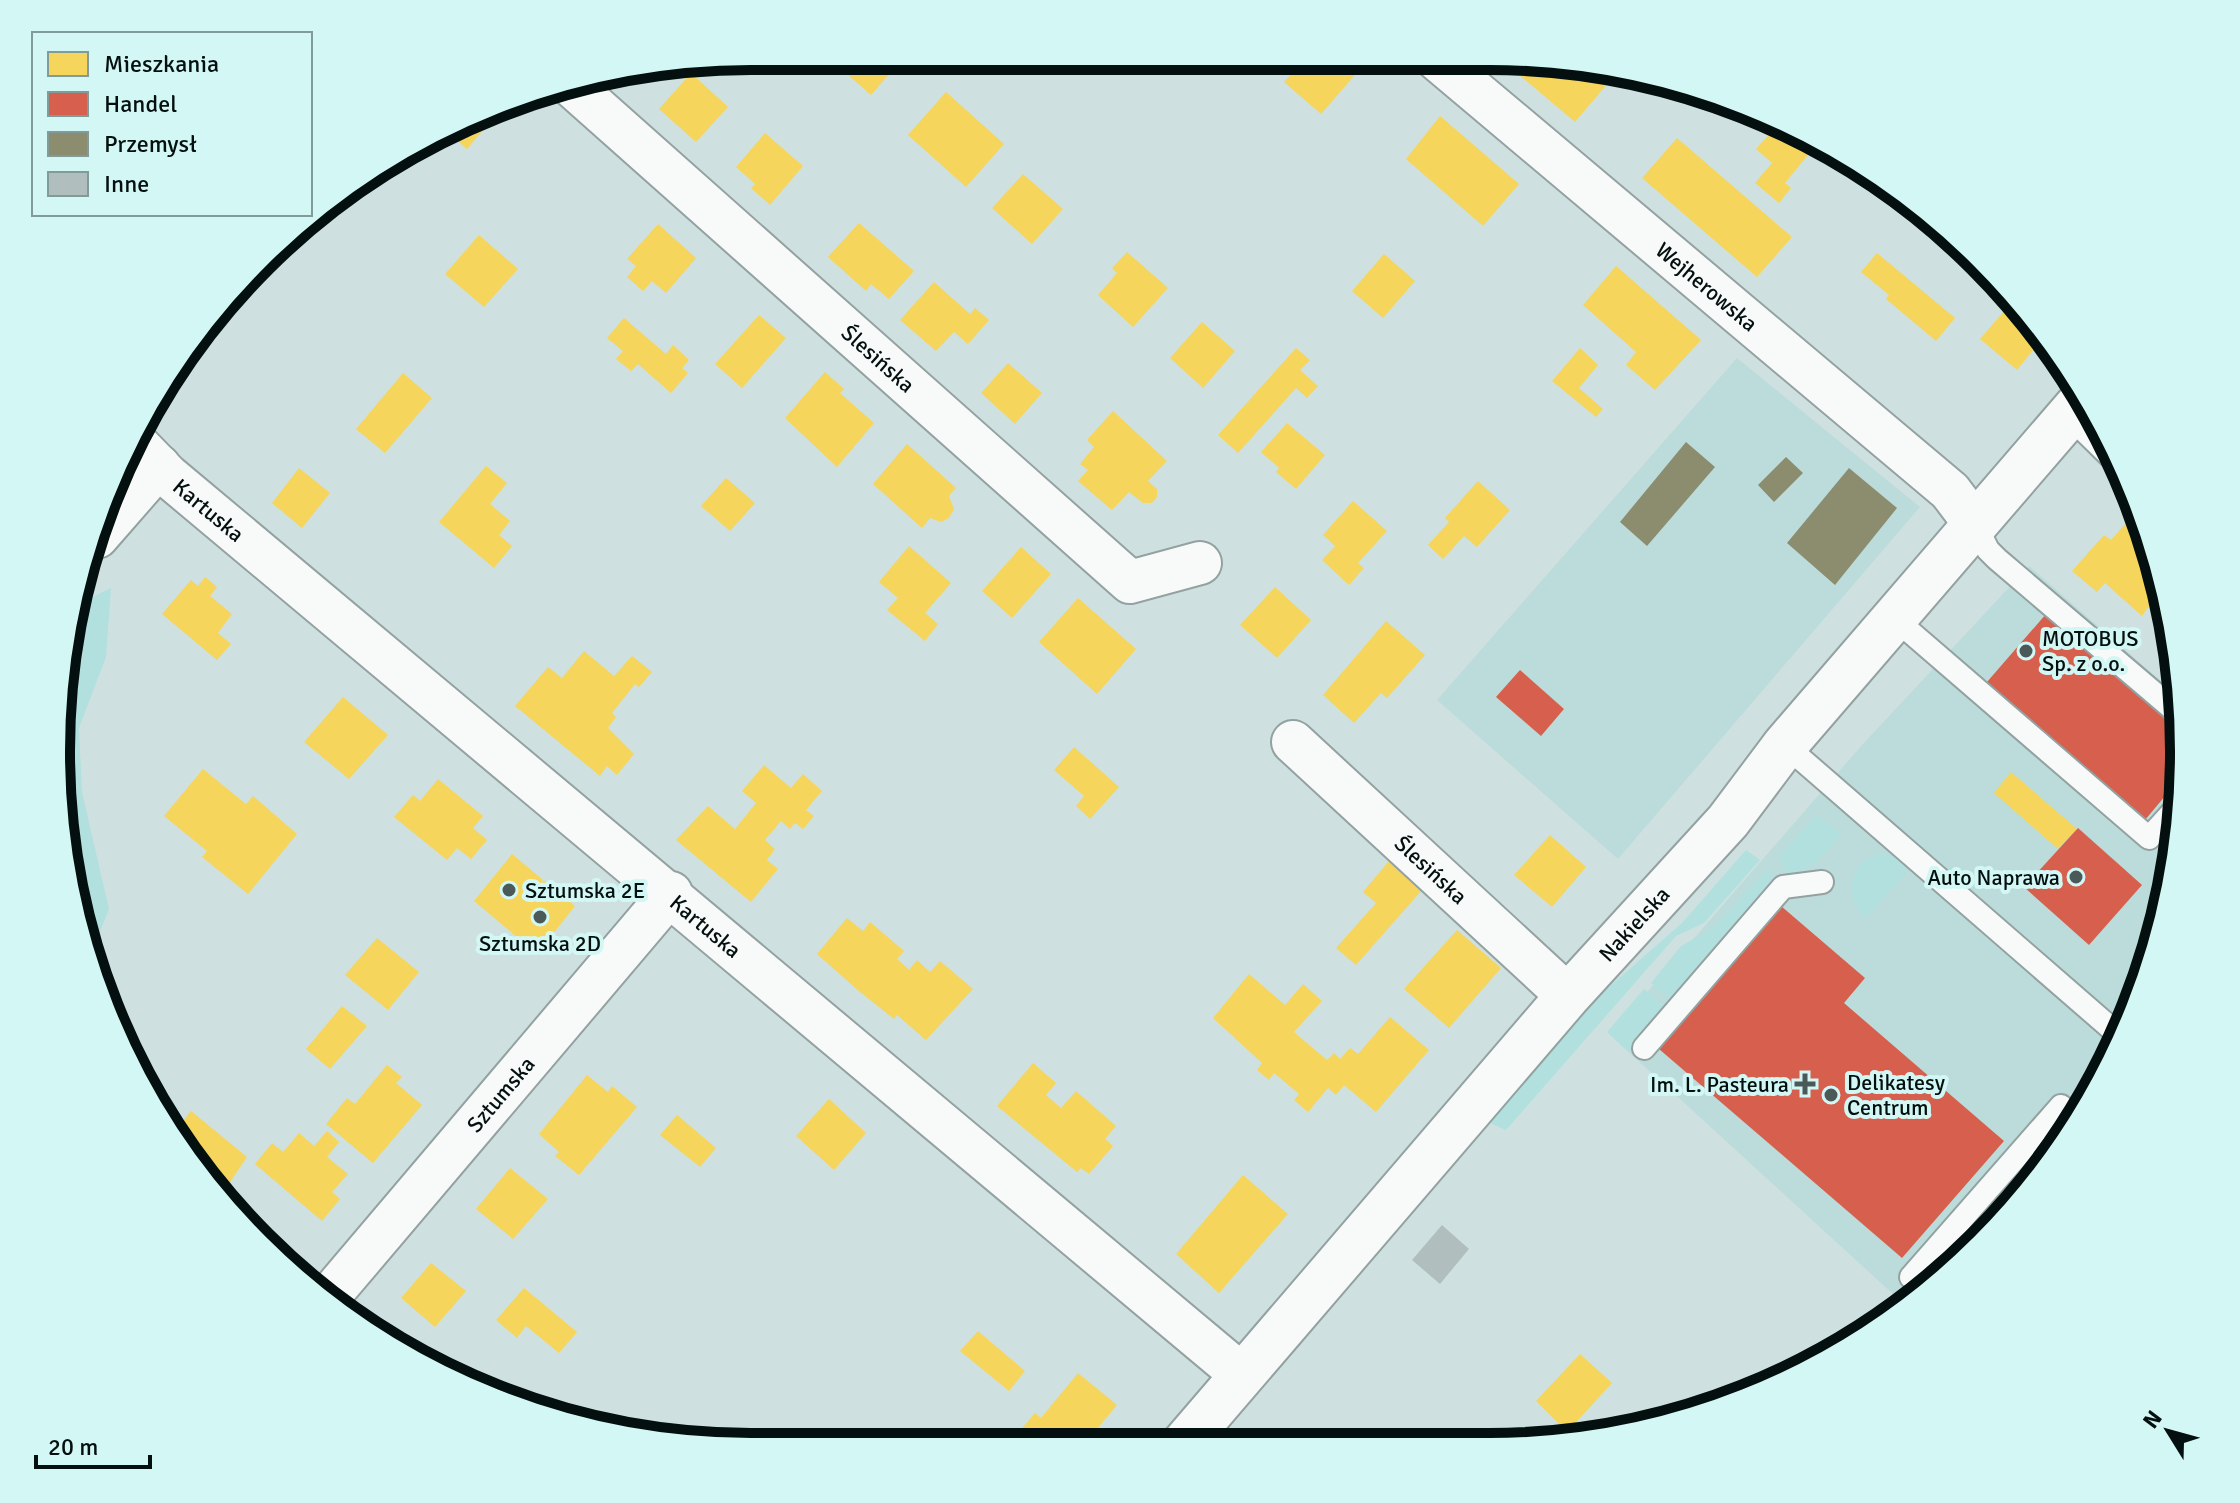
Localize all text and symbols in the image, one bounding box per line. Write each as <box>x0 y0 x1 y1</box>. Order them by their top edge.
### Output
legend <box>32 32 312 216</box>
text: Mieszkania <box>104 49 219 79</box>
text: Handel <box>104 89 177 119</box>
text: Przemysł <box>104 129 197 159</box>
text: Inne <box>104 169 149 199</box>
street label: Wejherowska <box>1651 236 1763 337</box>
street label: Ślesińska <box>836 319 921 398</box>
street label: Kartuska <box>168 473 250 548</box>
place label: MOTOBUS Sp. z o.o. <box>2042 625 2139 677</box>
marker: MOTOBUS Sp. z o.o. <box>2017 642 2035 660</box>
street label: Ślesińska <box>1389 829 1473 910</box>
place label: Auto Naprawa <box>1928 864 2060 891</box>
marker: Auto Naprawa <box>2067 868 2085 886</box>
place label: Sztumska 2E <box>525 877 645 904</box>
marker: Sztumska 2E <box>500 881 518 899</box>
street label: Nakielska <box>1593 881 1675 967</box>
street label: Kartuska <box>665 889 747 963</box>
marker: Sztumska 2D <box>531 908 549 926</box>
place label: Sztumska 2D <box>479 930 601 957</box>
street label: Sztumska <box>461 1051 540 1138</box>
place label: Delikatesy Centrum <box>1847 1069 1946 1121</box>
place label: Im. L. Pasteura <box>1650 1071 1789 1098</box>
marker: Im. L. Pasteura <box>1796 1075 1814 1093</box>
marker: Delikatesy Centrum <box>1822 1086 1840 1104</box>
north arrow <box>2128 1391 2208 1471</box>
text: N <box>2137 1405 2168 1434</box>
scale bar <box>36 1419 150 1469</box>
text: 20 m <box>48 1432 98 1462</box>

